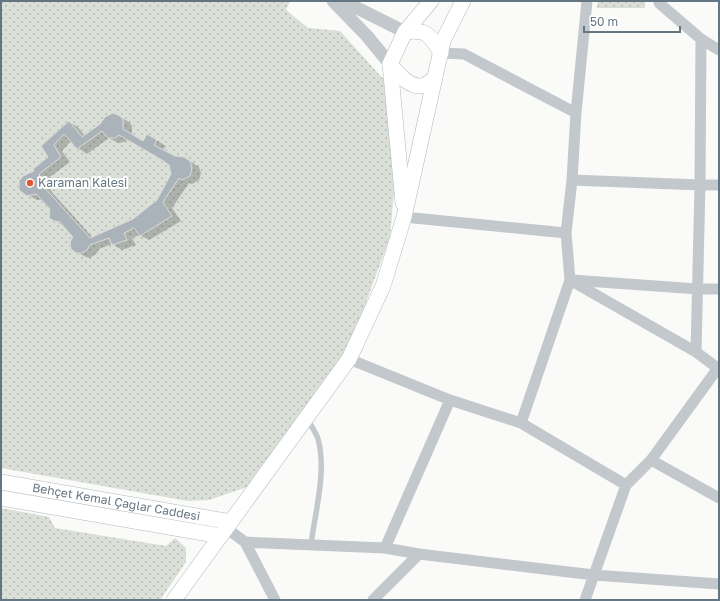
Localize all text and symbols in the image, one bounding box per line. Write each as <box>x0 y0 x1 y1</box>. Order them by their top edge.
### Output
scale bar <box>584 8 680 34</box>
text: 50 m <box>590 14 618 29</box>
place label: Karaman Kalesi <box>38 175 127 190</box>
marker: Karaman Kalesi <box>25 178 35 188</box>
street label: Behçet Kemal Çağlar Caddesi <box>31 480 201 524</box>

